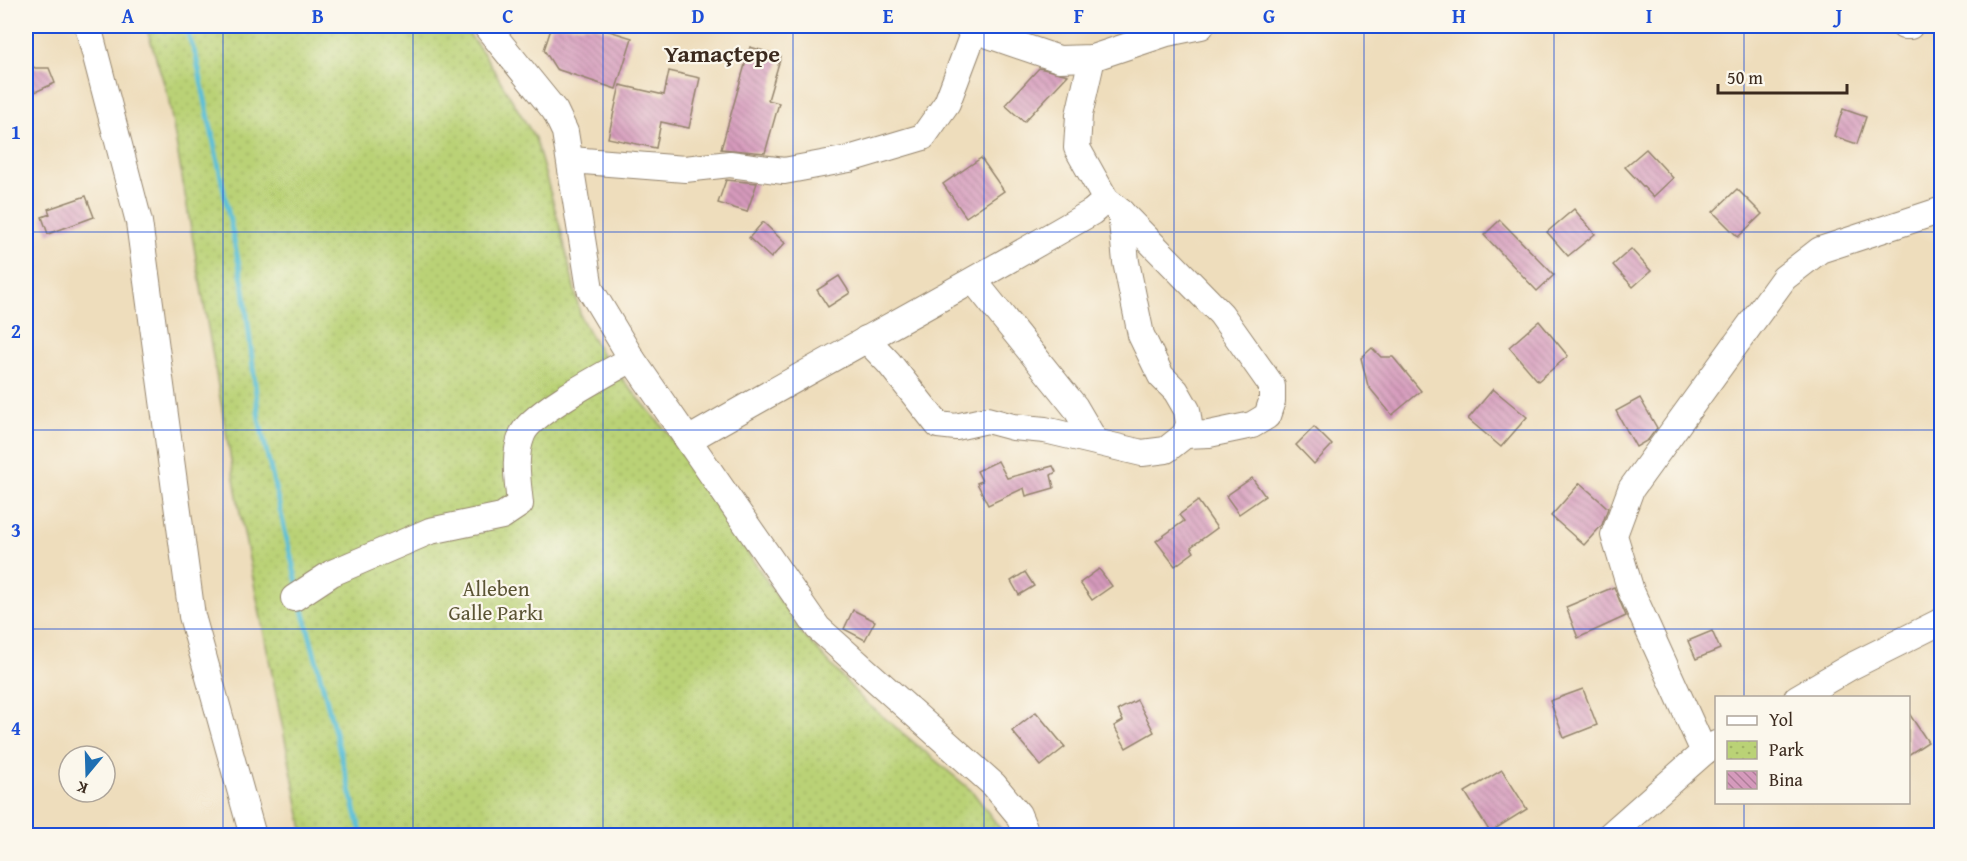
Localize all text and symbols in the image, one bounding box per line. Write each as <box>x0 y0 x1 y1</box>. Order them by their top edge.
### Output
text: A <box>122 1 135 30</box>
text: B <box>312 1 324 30</box>
text: C <box>502 1 514 30</box>
text: D <box>691 1 705 30</box>
text: E <box>883 1 894 30</box>
text: F <box>1074 1 1084 30</box>
text: G <box>1263 1 1275 30</box>
text: H <box>1452 1 1466 30</box>
text: I <box>1646 1 1652 30</box>
text: J <box>1833 1 1843 30</box>
district label: Yamaçtepe <box>664 36 780 71</box>
scale bar <box>1718 57 1847 95</box>
text: 50 m <box>1727 64 1763 91</box>
text: 1 <box>11 117 21 146</box>
text: 2 <box>11 316 21 345</box>
text: 3 <box>11 515 21 544</box>
park label: Alleben Galle Parkı <box>448 573 544 628</box>
legend <box>1715 696 1910 804</box>
text: Yol <box>1769 706 1793 733</box>
text: 4 <box>11 713 21 742</box>
text: Park <box>1769 736 1805 763</box>
north arrow <box>57 744 117 804</box>
text: Bina <box>1769 766 1803 793</box>
text: K <box>73 775 91 801</box>

